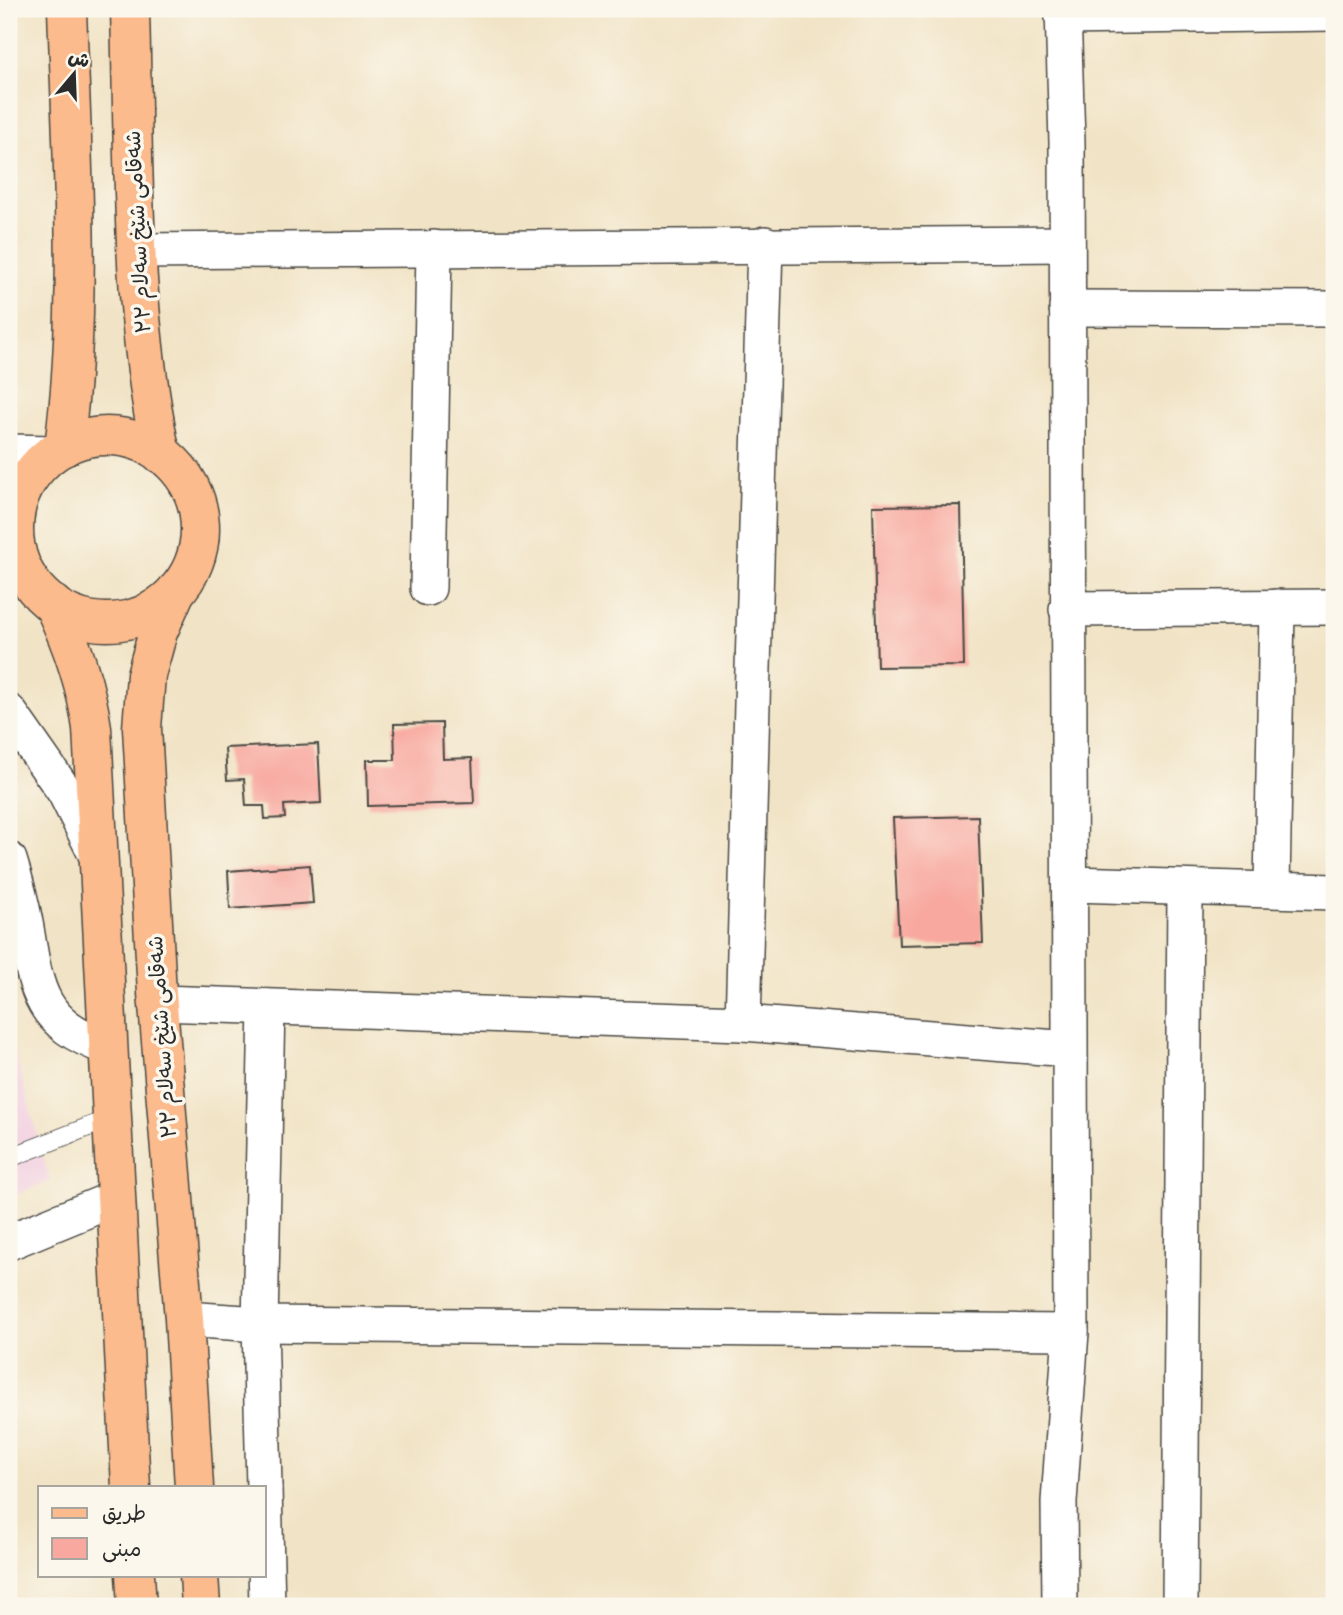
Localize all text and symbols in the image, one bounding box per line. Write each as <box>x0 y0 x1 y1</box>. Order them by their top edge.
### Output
north arrow <box>38 38 108 108</box>
text: ش <box>64 39 95 77</box>
street label: شەقامی شێخ سەلام ٣٣ <box>114 130 162 334</box>
street label: شەقامی شێخ سەلام ٣٣ <box>136 934 188 1140</box>
legend <box>38 1486 266 1576</box>
text: طريق <box>102 1494 146 1532</box>
text: مبنى <box>102 1530 141 1568</box>

